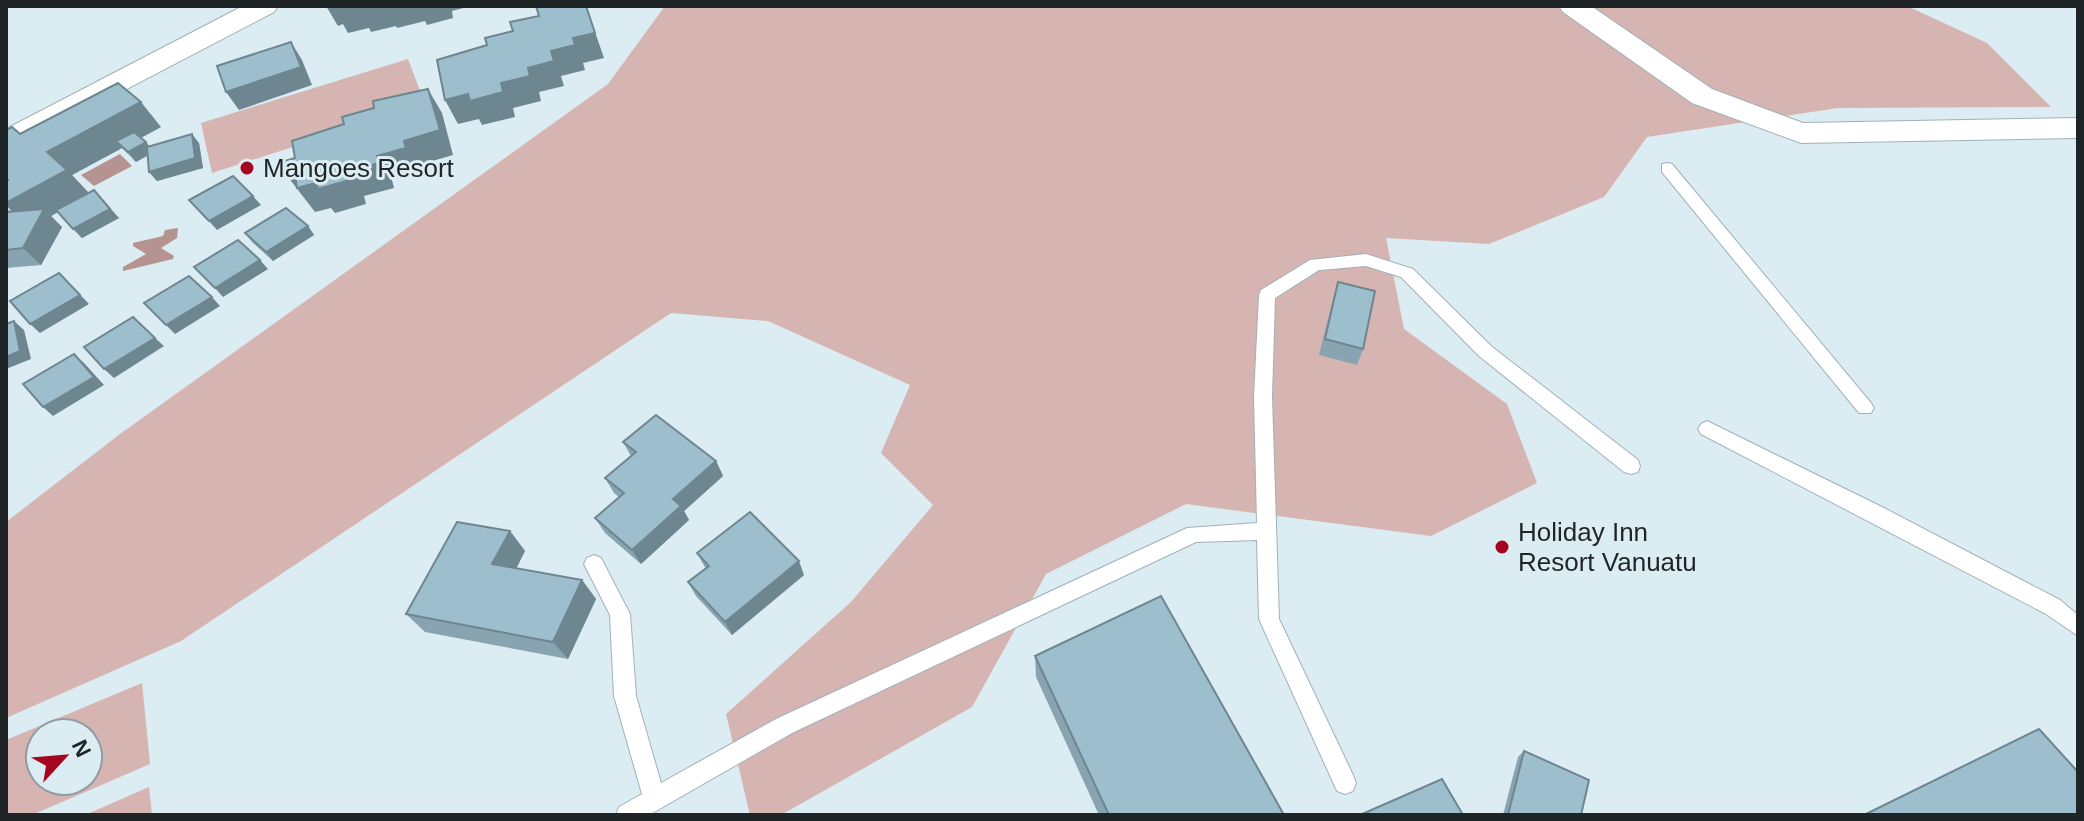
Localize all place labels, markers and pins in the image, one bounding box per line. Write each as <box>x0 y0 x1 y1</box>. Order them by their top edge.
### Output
place label: Mangoes Resort <box>263 153 455 183</box>
marker: Mangoes Resort <box>238 159 256 177</box>
place label: Holiday Inn Resort Vanuatu <box>1518 517 1697 577</box>
marker: Holiday Inn Resort Vanuatu <box>1493 538 1511 556</box>

